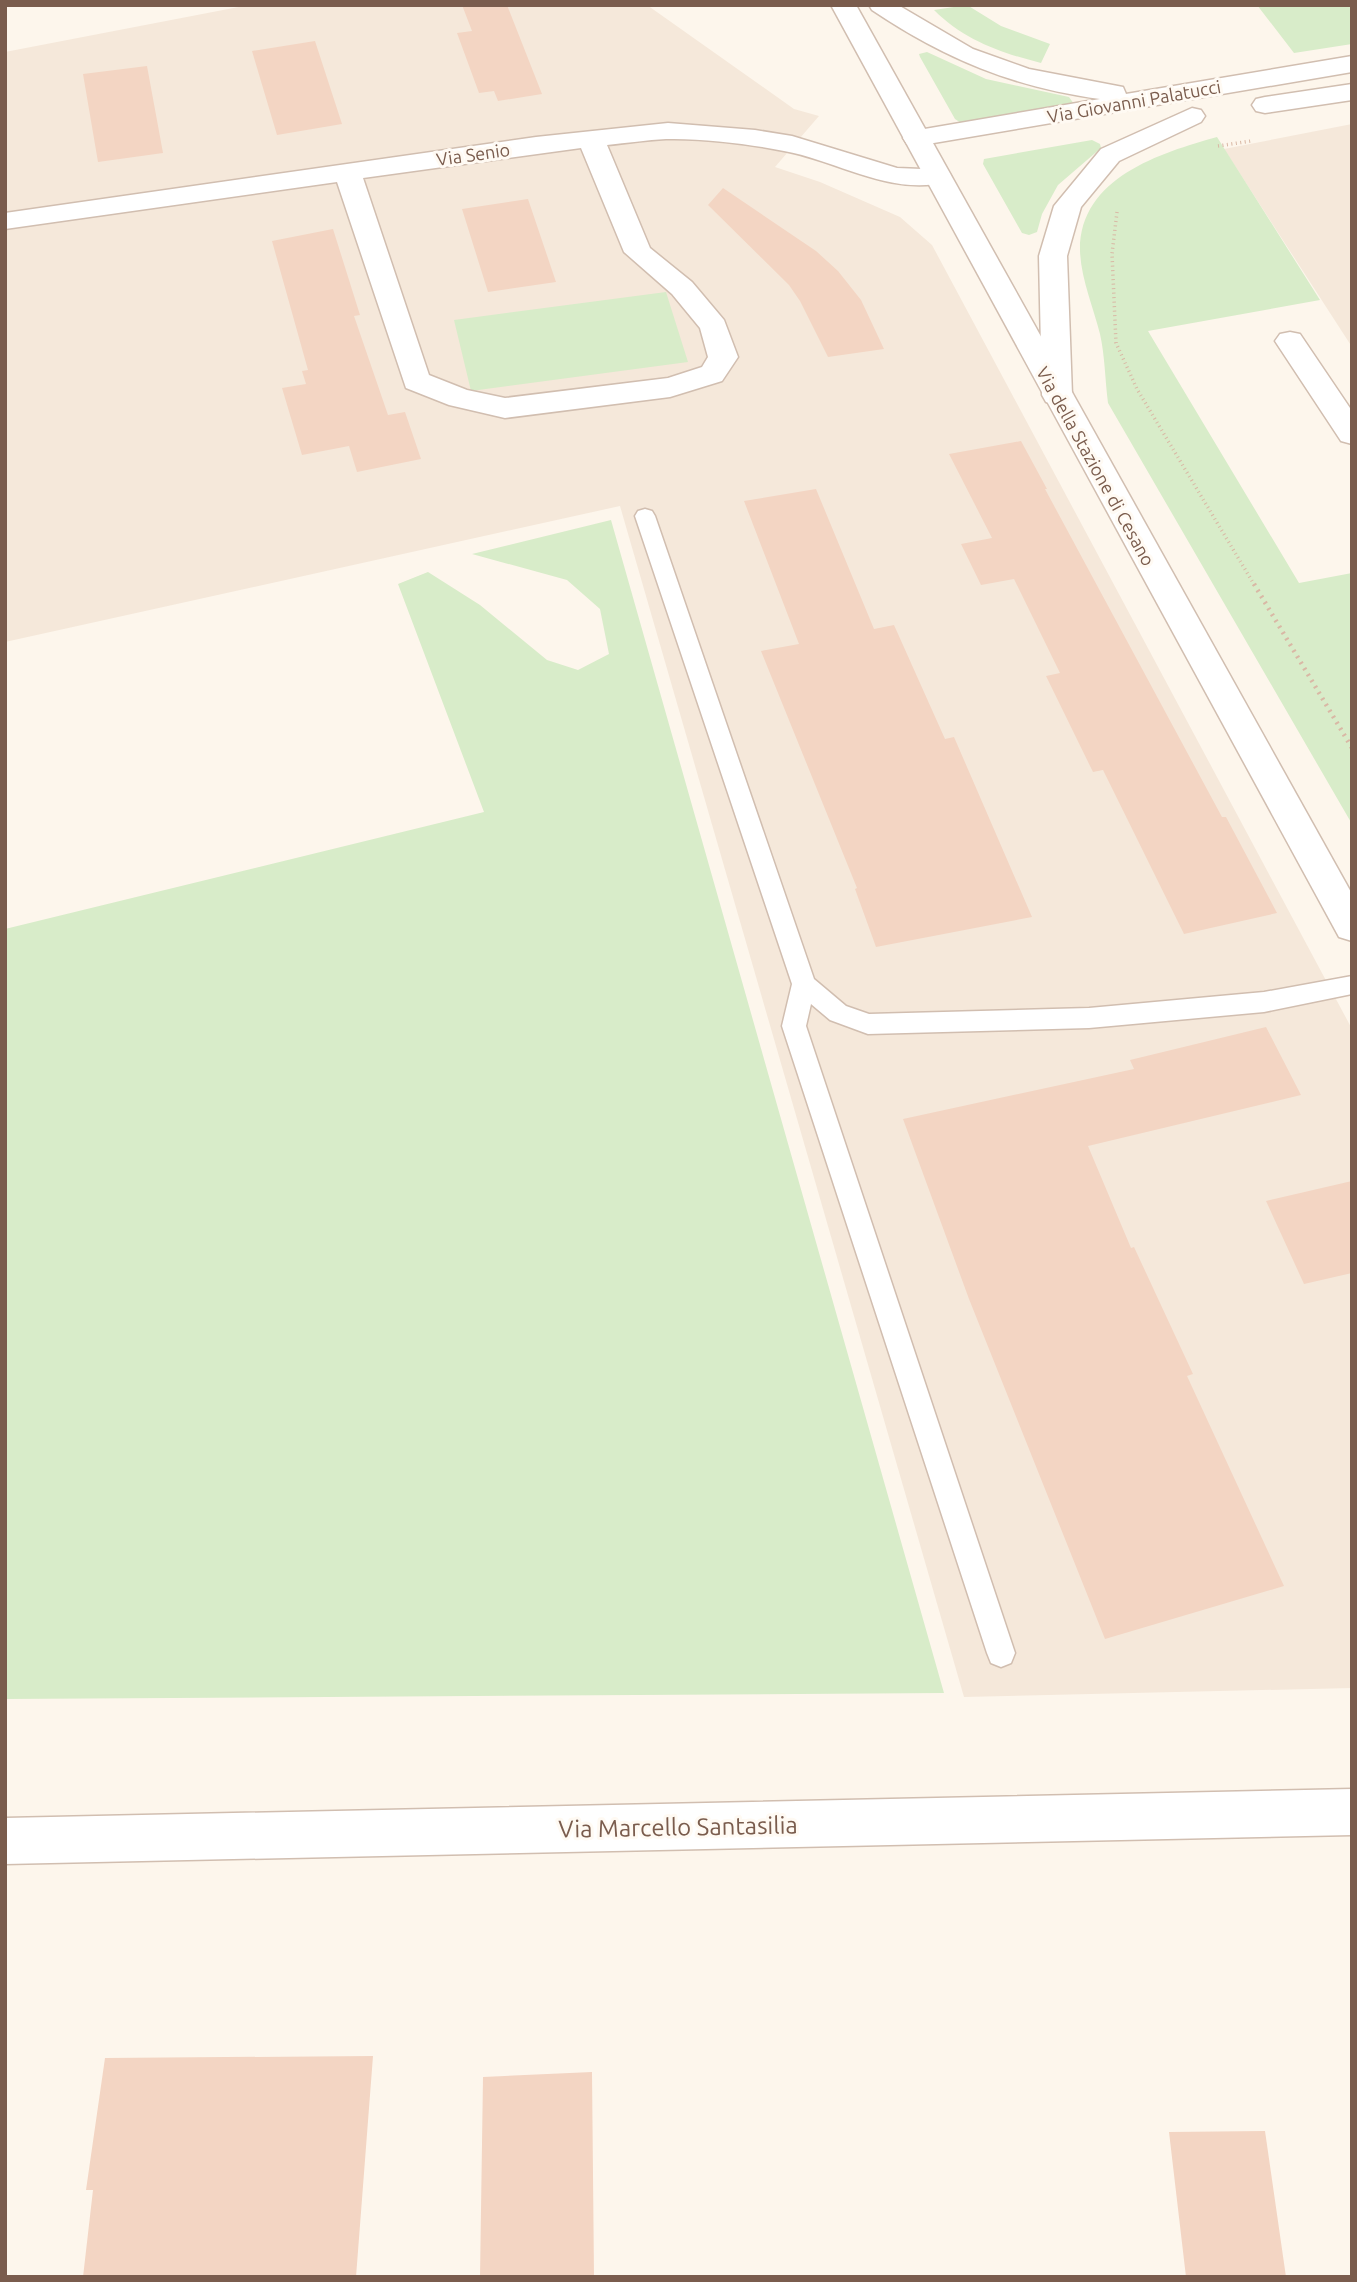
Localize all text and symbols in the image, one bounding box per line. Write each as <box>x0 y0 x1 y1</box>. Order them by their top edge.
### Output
street label: Via Giovanni Palatucci <box>1046 76 1222 126</box>
street label: Via Senio <box>435 139 511 169</box>
street label: Via della Stazione di Cesano <box>1033 363 1159 569</box>
street label: Via Marcello Santasilia <box>558 1811 798 1843</box>

